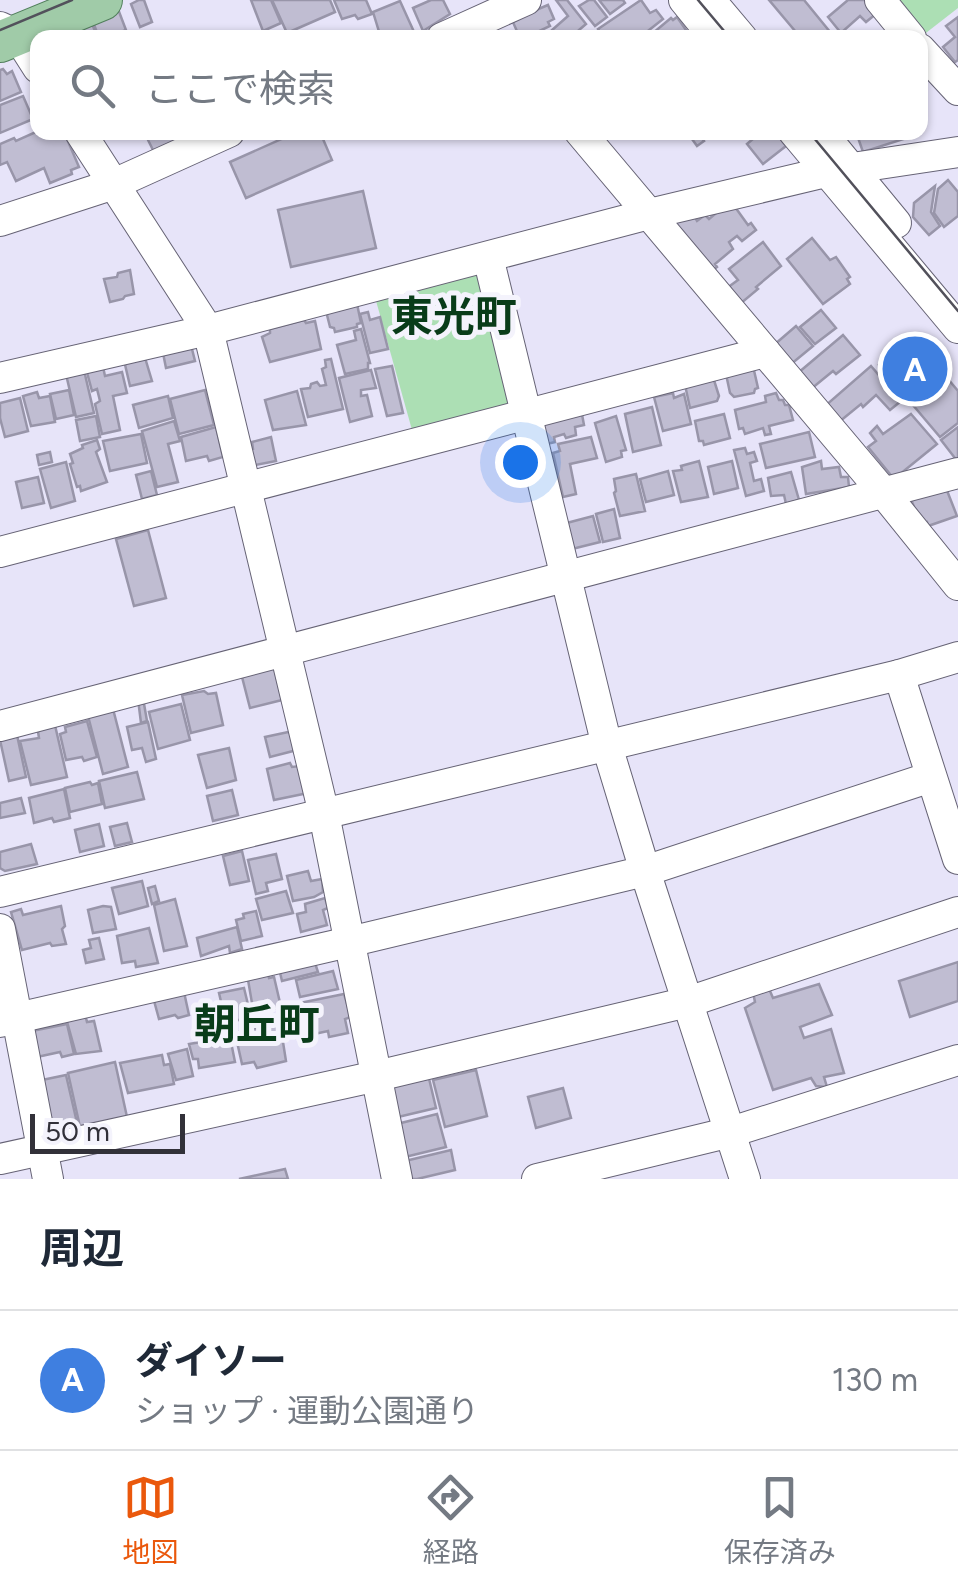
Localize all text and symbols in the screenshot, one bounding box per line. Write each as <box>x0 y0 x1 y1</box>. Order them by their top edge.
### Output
search box <box>30 30 928 140</box>
icon: search <box>65 58 120 113</box>
text: ここで検索 <box>145 66 335 112</box>
district label: 東光町 <box>391 291 517 342</box>
pin: A <box>882 332 948 406</box>
your location <box>495 437 546 488</box>
district label: 朝丘町 <box>194 999 320 1050</box>
scale bar <box>30 1109 185 1154</box>
text: 50 m <box>45 1114 110 1148</box>
text: 周辺 <box>40 1223 124 1274</box>
text: ダイソー <box>135 1338 287 1384</box>
text: A <box>61 1361 84 1399</box>
text: 130 m <box>832 1361 918 1399</box>
text: ショップ · 運動公園通り <box>135 1392 479 1430</box>
tab: 地図 <box>122 1470 178 1570</box>
tab: 経路 <box>423 1470 479 1570</box>
tab: 保存済み <box>724 1470 836 1570</box>

